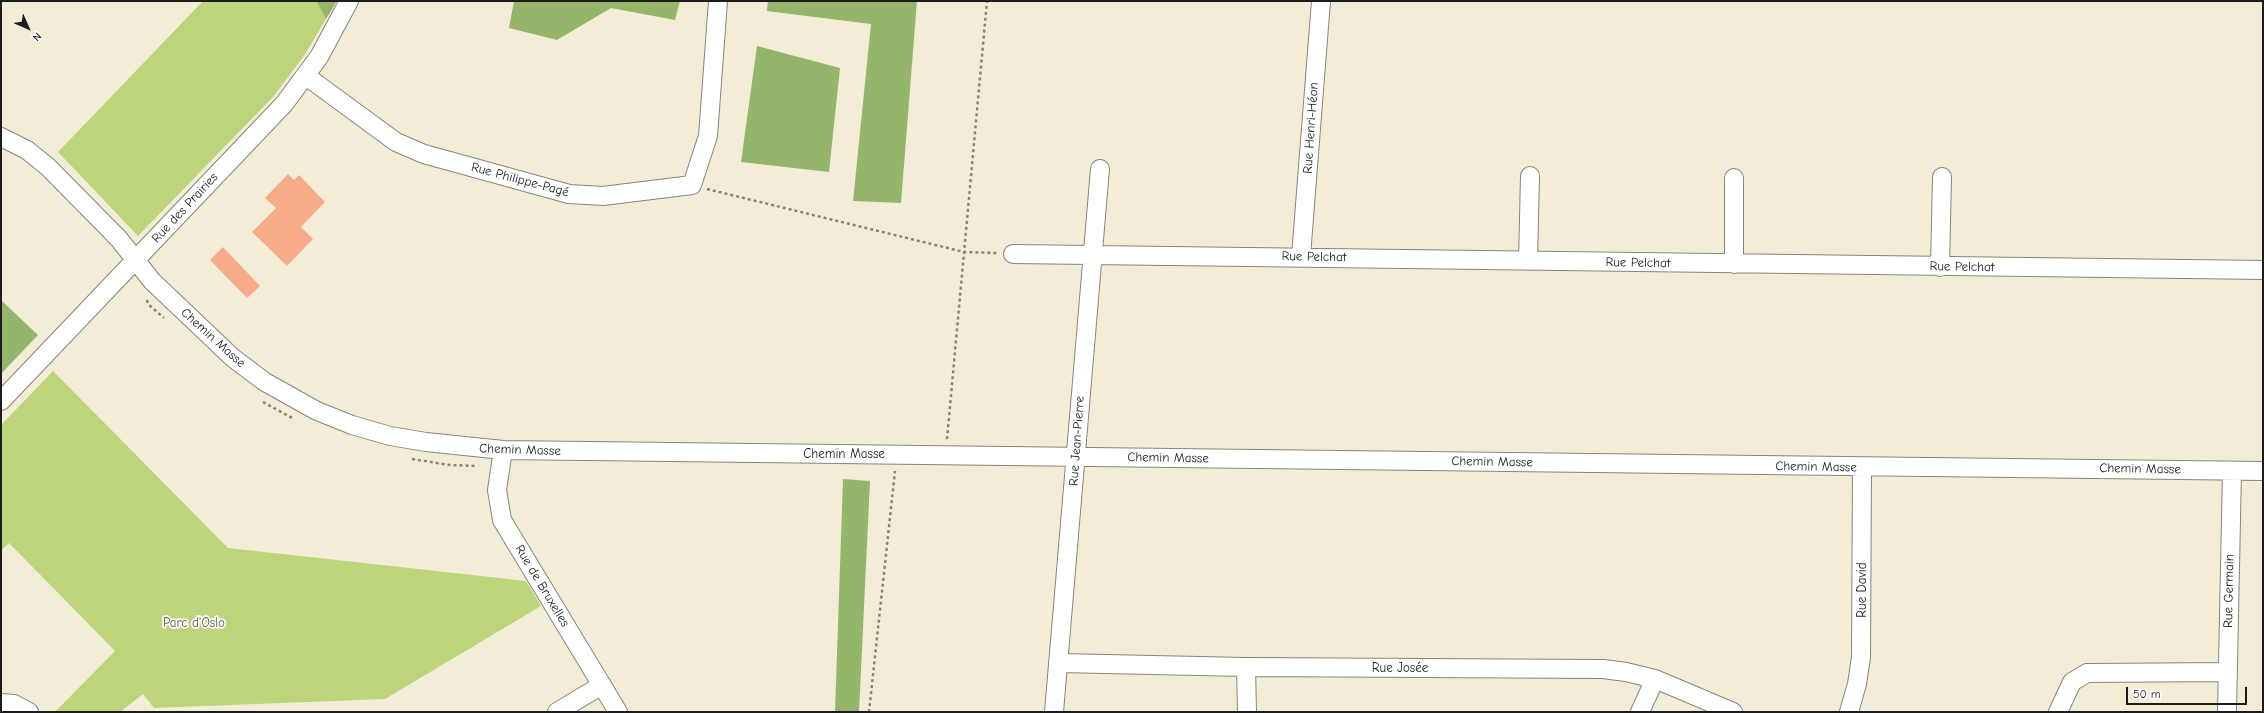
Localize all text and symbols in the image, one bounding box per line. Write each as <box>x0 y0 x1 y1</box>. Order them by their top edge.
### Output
north arrow <box>8 8 48 48</box>
text: N <box>30 30 44 44</box>
street label: Rue Henri-Héon <box>1300 82 1322 174</box>
street label: Rue Philippe-Pagé <box>469 159 571 201</box>
street label: Rue des Prairies <box>149 170 221 246</box>
street label: Rue Pelchat <box>1281 249 1347 265</box>
street label: Rue Pelchat <box>1605 255 1671 271</box>
street label: Rue Pelchat <box>1929 259 1995 275</box>
street label: Chemin Masse <box>177 305 249 371</box>
street label: Rue Jean-Pierre <box>1066 395 1088 487</box>
street label: Chemin Masse <box>479 441 561 459</box>
street label: Chemin Masse <box>803 446 885 462</box>
street label: Chemin Masse <box>1127 449 1209 467</box>
street label: Chemin Masse <box>1451 453 1533 471</box>
street label: Chemin Masse <box>1775 458 1857 476</box>
street label: Chemin Masse <box>2099 460 2181 478</box>
street label: Rue de Bruxelles <box>511 542 573 630</box>
street label: Rue Germain <box>2221 554 2237 628</box>
street label: Rue David <box>1854 562 1870 618</box>
park label: Parc d'Oslo <box>163 615 225 631</box>
street label: Rue Josée <box>1372 660 1428 676</box>
scale bar <box>2128 679 2249 705</box>
text: 50 m <box>2133 687 2161 701</box>

